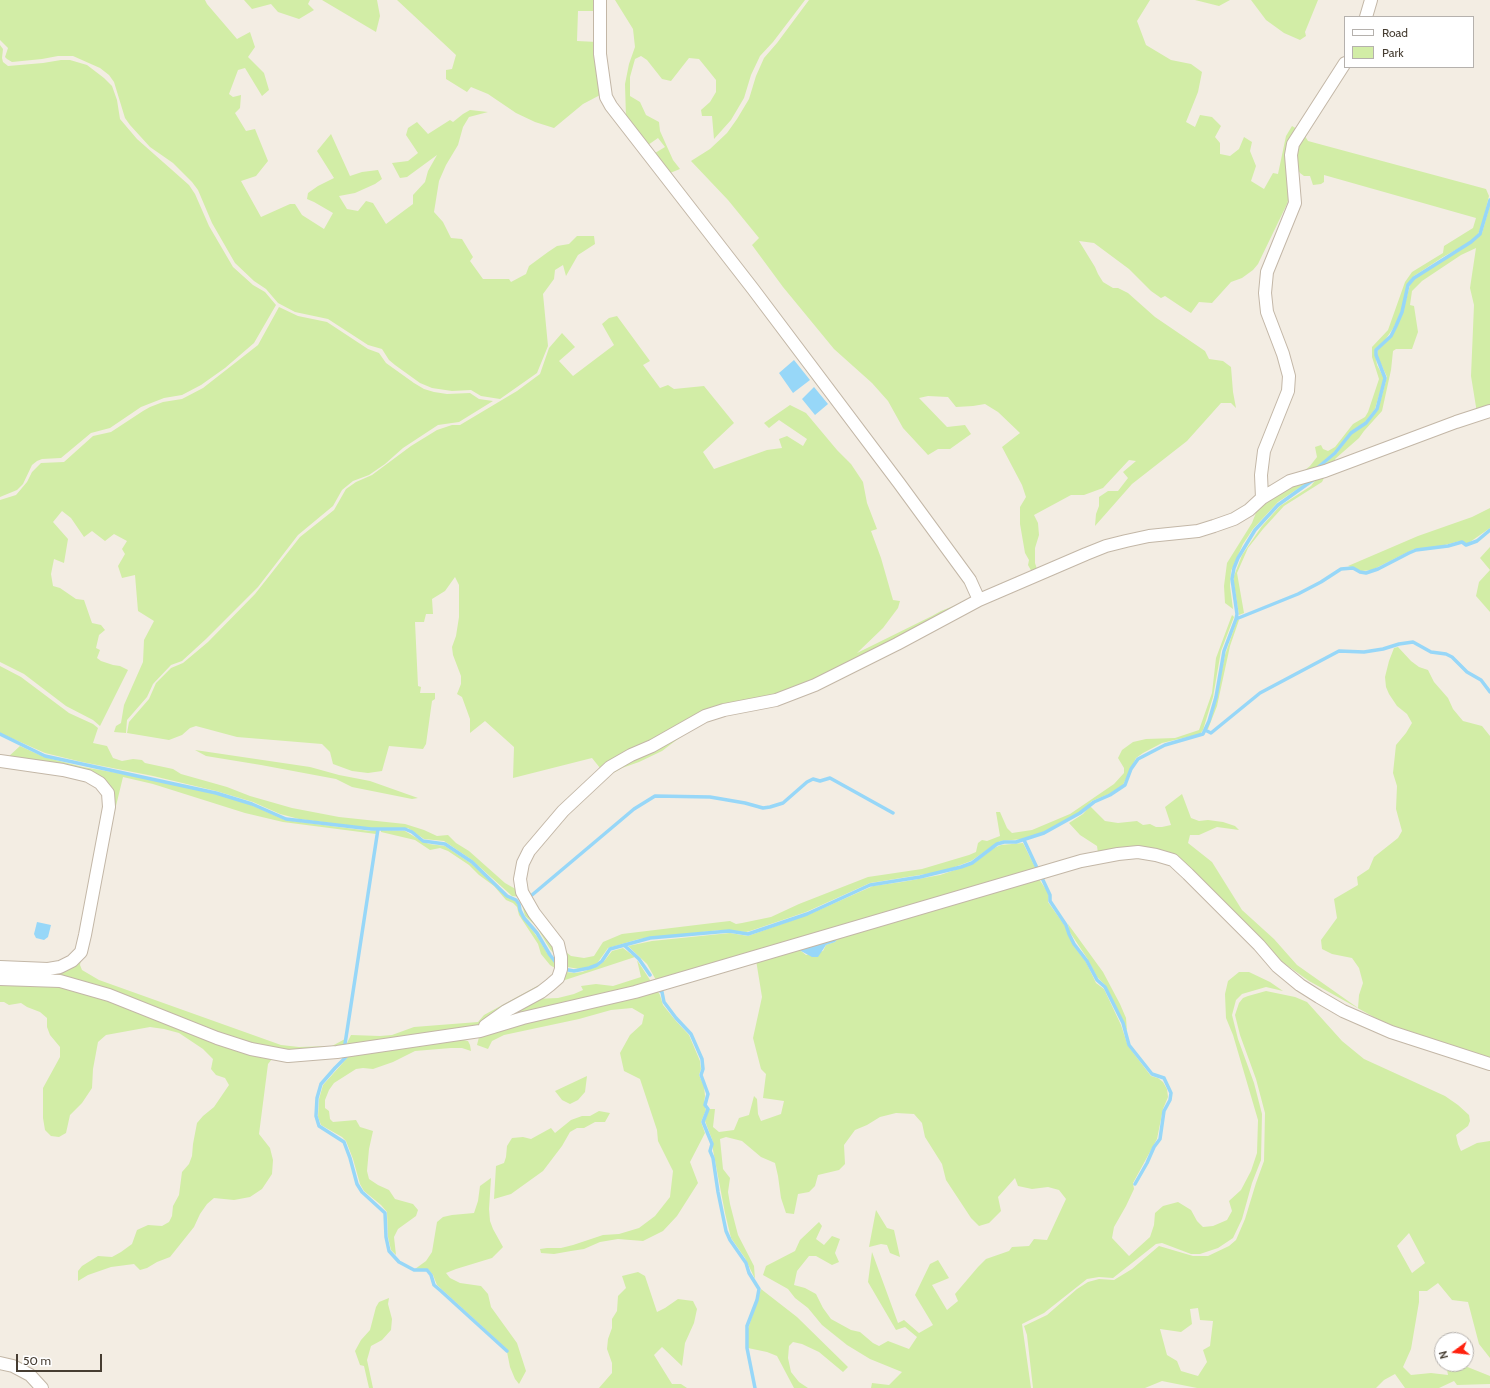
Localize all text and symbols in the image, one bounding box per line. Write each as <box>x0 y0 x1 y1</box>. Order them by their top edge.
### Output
legend <box>1344 16 1474 68</box>
text: Road <box>1382 25 1408 40</box>
text: Park <box>1382 45 1404 60</box>
north arrow <box>1434 1332 1474 1372</box>
scale bar <box>18 1346 104 1372</box>
text: N <box>1436 1349 1451 1360</box>
text: 50 m <box>23 1353 51 1368</box>

